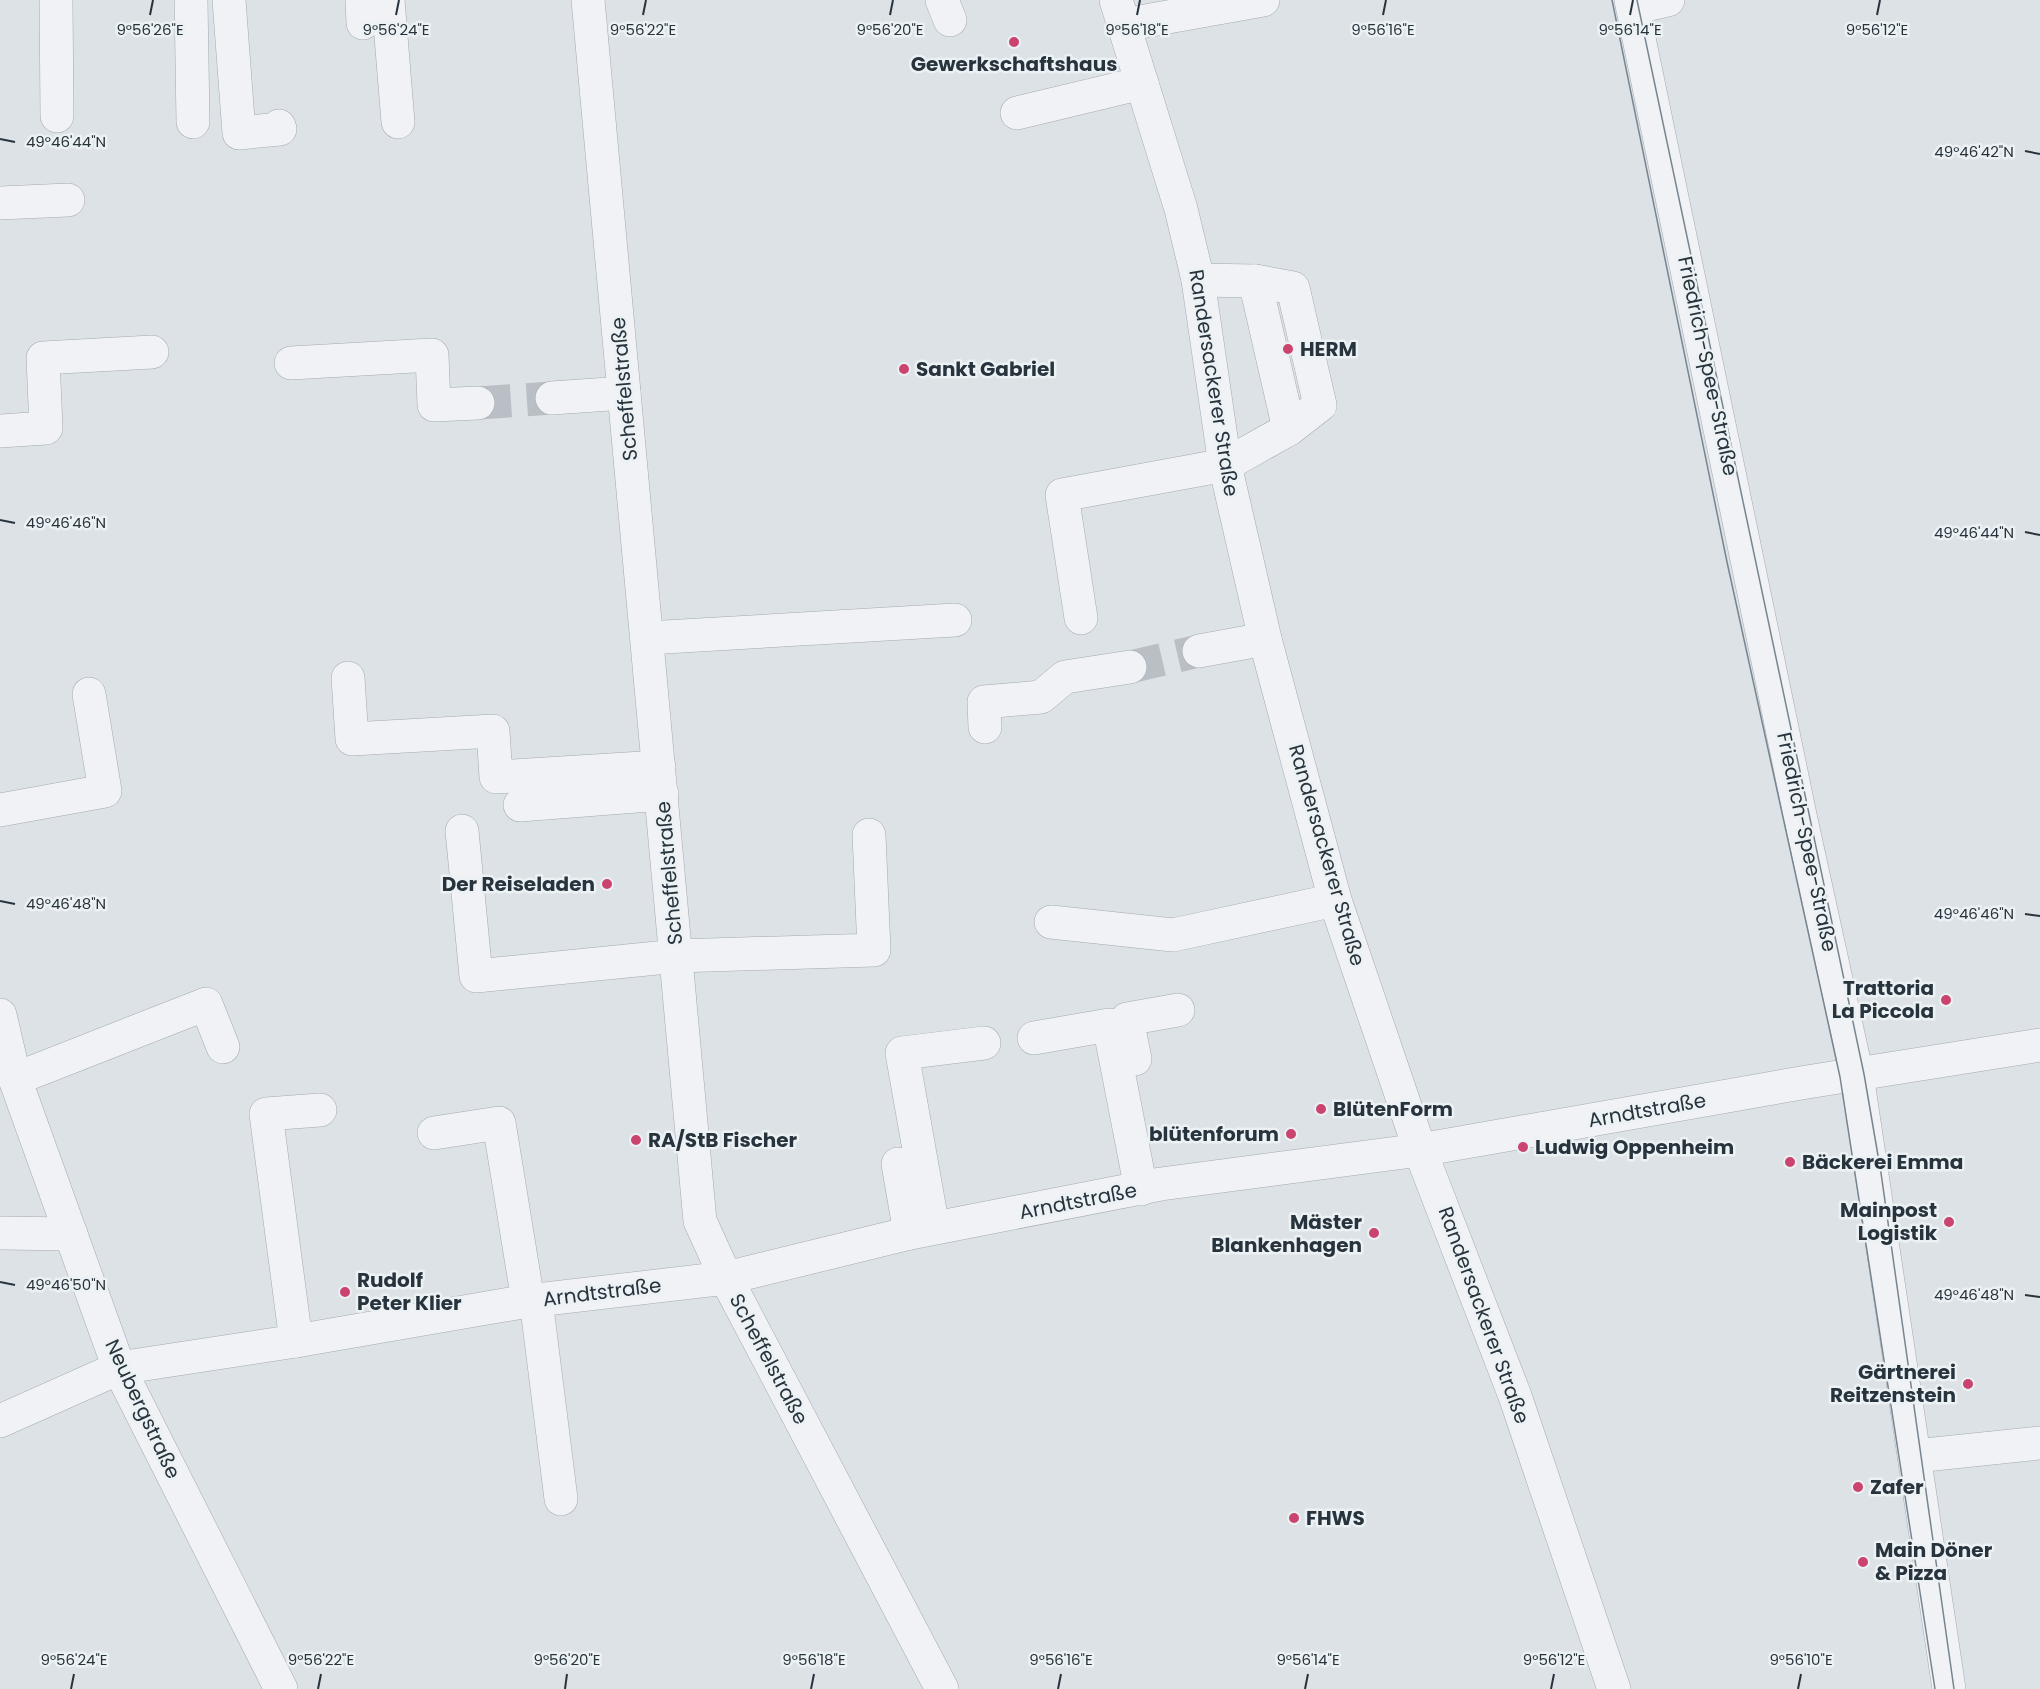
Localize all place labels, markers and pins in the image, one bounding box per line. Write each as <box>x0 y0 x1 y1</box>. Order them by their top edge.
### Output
marker: Gewerkschaftshaus <box>1007 35 1021 49</box>
place label: Gewerkschaftshaus <box>911 50 1117 78</box>
place label: HERM <box>1300 335 1357 363</box>
marker: HERM <box>1281 342 1295 356</box>
place label: Sankt Gabriel <box>916 355 1055 383</box>
marker: Sankt Gabriel <box>897 362 911 376</box>
place label: Der Reiseladen <box>442 870 595 898</box>
marker: Der Reiseladen <box>600 877 614 891</box>
place label: Trattoria La Piccola <box>1832 974 1934 1025</box>
marker: Trattoria La Piccola <box>1939 993 1953 1007</box>
place label: BlütenForm <box>1333 1095 1453 1123</box>
marker: BlütenForm <box>1314 1102 1328 1116</box>
place label: blütenforum <box>1149 1120 1279 1148</box>
place label: RA/StB Fischer <box>648 1126 798 1154</box>
marker: blütenforum <box>1284 1127 1298 1141</box>
marker: RA/StB Fischer <box>629 1133 643 1147</box>
place label: Ludwig Oppenheim <box>1535 1133 1734 1161</box>
marker: Ludwig Oppenheim <box>1516 1140 1530 1154</box>
place label: Bäckerei Emma <box>1802 1148 1963 1176</box>
marker: Bäckerei Emma <box>1783 1155 1797 1169</box>
place label: Mainpost Logistik <box>1840 1196 1938 1247</box>
place label: Mäster Blankenhagen <box>1211 1208 1362 1259</box>
marker: Mainpost Logistik <box>1942 1215 1956 1229</box>
marker: Mäster Blankenhagen <box>1367 1226 1381 1240</box>
place label: Rudolf Peter Klier <box>357 1266 462 1317</box>
marker: Rudolf Peter Klier <box>338 1285 352 1299</box>
place label: Gärtnerei Reitzenstein <box>1830 1358 1956 1409</box>
marker: Gärtnerei Reitzenstein <box>1961 1377 1975 1391</box>
place label: Zafer <box>1870 1473 1924 1501</box>
marker: Zafer <box>1851 1480 1865 1494</box>
place label: FHWS <box>1306 1504 1365 1532</box>
marker: FHWS <box>1287 1511 1301 1525</box>
place label: Main Döner & Pizza <box>1875 1536 1993 1587</box>
marker: Main Döner & Pizza <box>1856 1555 1870 1569</box>

